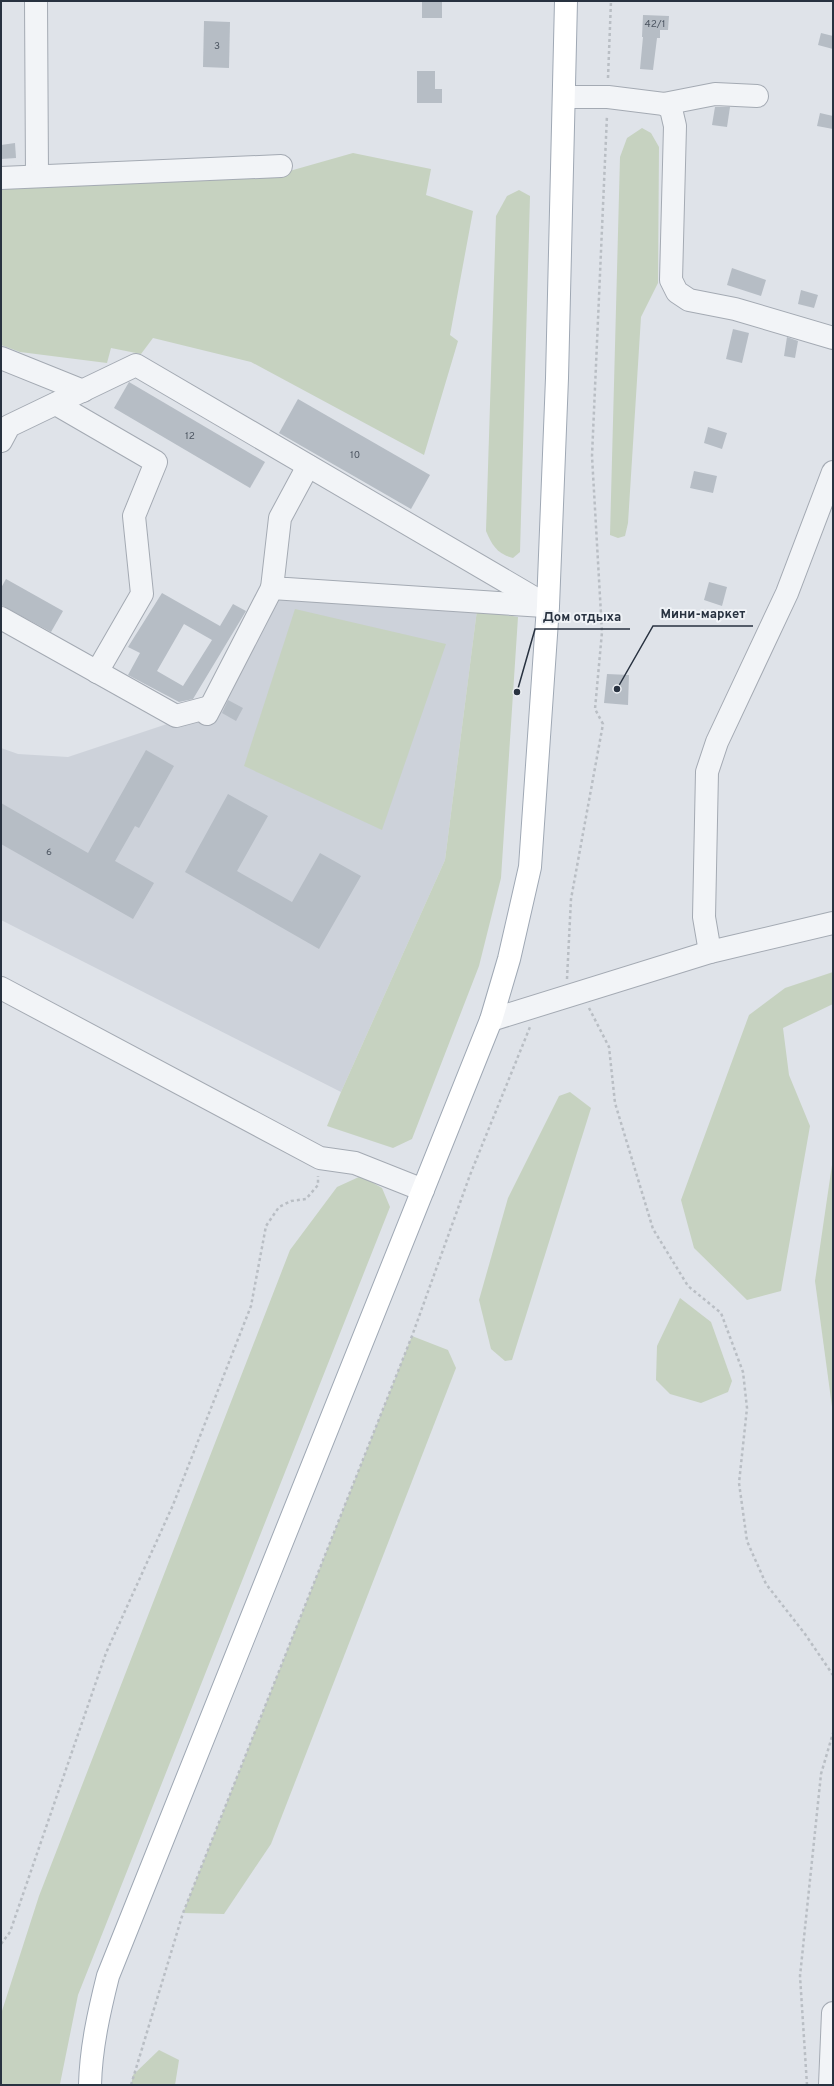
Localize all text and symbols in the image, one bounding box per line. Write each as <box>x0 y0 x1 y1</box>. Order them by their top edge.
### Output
house number: 42/1 <box>645 18 665 31</box>
house number: 3 <box>214 40 220 53</box>
house number: 12 <box>185 430 195 443</box>
house number: 10 <box>350 449 360 462</box>
callout: Мини-маркет <box>653 601 753 626</box>
callout: Дом отдыха <box>535 604 630 629</box>
text: Мини-маркет <box>661 607 745 623</box>
text: Дом отдыха <box>543 610 621 626</box>
house number: 6 <box>46 846 52 859</box>

